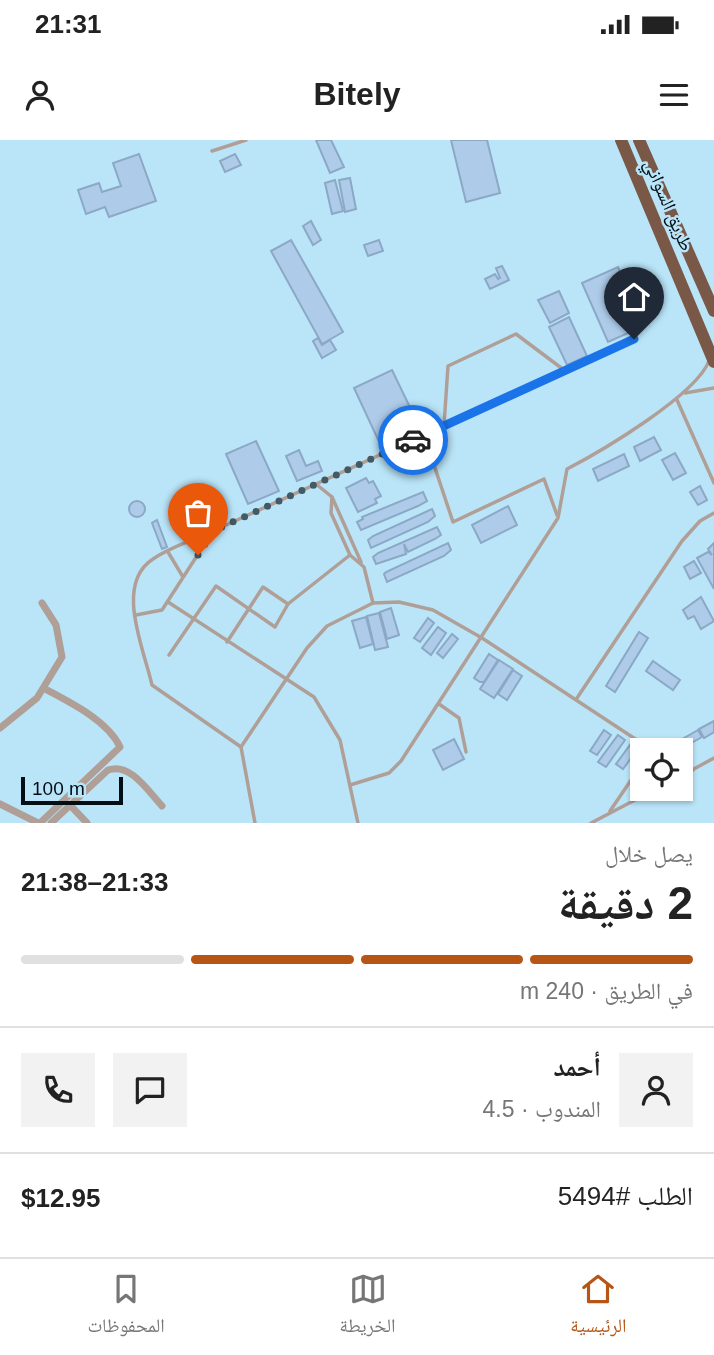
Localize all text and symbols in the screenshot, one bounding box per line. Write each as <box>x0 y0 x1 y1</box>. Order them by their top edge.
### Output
text: 21:31 <box>35 9 102 39</box>
icon: person <box>21 76 59 114</box>
text: Bitely <box>313 76 401 112</box>
icon: menu <box>655 76 693 114</box>
street label: طريق السواني <box>636 156 698 256</box>
pin <box>604 267 664 339</box>
icon: home <box>615 278 653 316</box>
courier <box>378 405 448 475</box>
icon: car <box>394 421 432 459</box>
pin <box>168 483 228 555</box>
icon: bag <box>179 494 217 532</box>
map controls <box>630 738 693 801</box>
button: locate <box>630 738 693 801</box>
scale bar <box>21 774 122 806</box>
text: 100 m <box>32 778 85 799</box>
text: يصل خلال <box>605 841 693 867</box>
text: 21:33–21:38 <box>21 867 168 897</box>
text: 2 دقيقة <box>558 877 693 929</box>
text: في الطريق · 240 m <box>520 978 693 1004</box>
text: أحمد <box>553 1052 601 1082</box>
button: phone <box>21 1053 95 1127</box>
button: chat <box>113 1053 187 1127</box>
button: person <box>619 1053 693 1127</box>
text: المندوب · 4.5 <box>483 1096 601 1122</box>
text: الطلب #5494 <box>558 1181 693 1211</box>
text: $12.95 <box>21 1183 101 1213</box>
tab: المحفوظات <box>87 1270 165 1344</box>
tab: الخريطة <box>340 1270 395 1344</box>
tab: الرئيسية <box>570 1270 627 1344</box>

